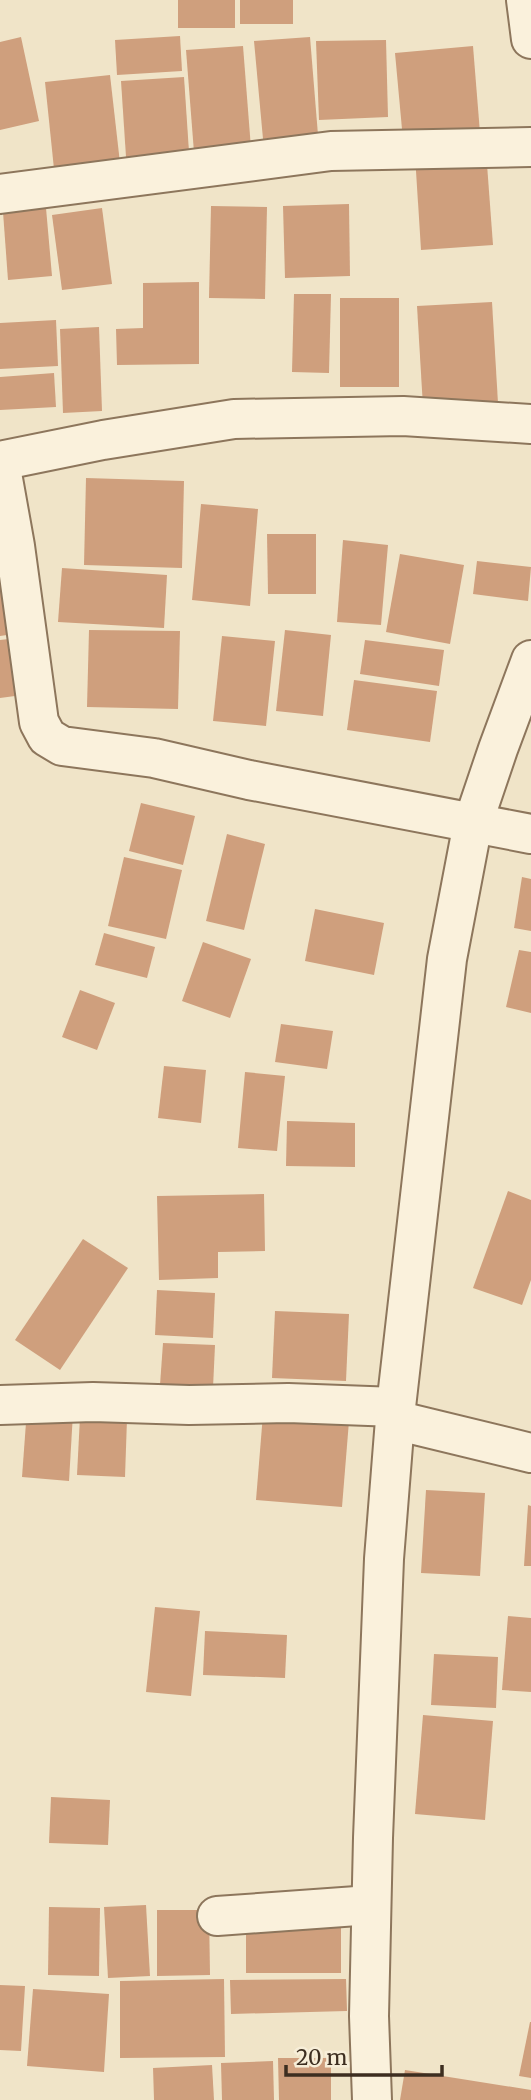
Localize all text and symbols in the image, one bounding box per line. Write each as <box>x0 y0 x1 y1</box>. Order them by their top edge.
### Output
scale bar <box>286 2034 442 2078</box>
text: 20 m <box>296 2044 348 2071</box>

